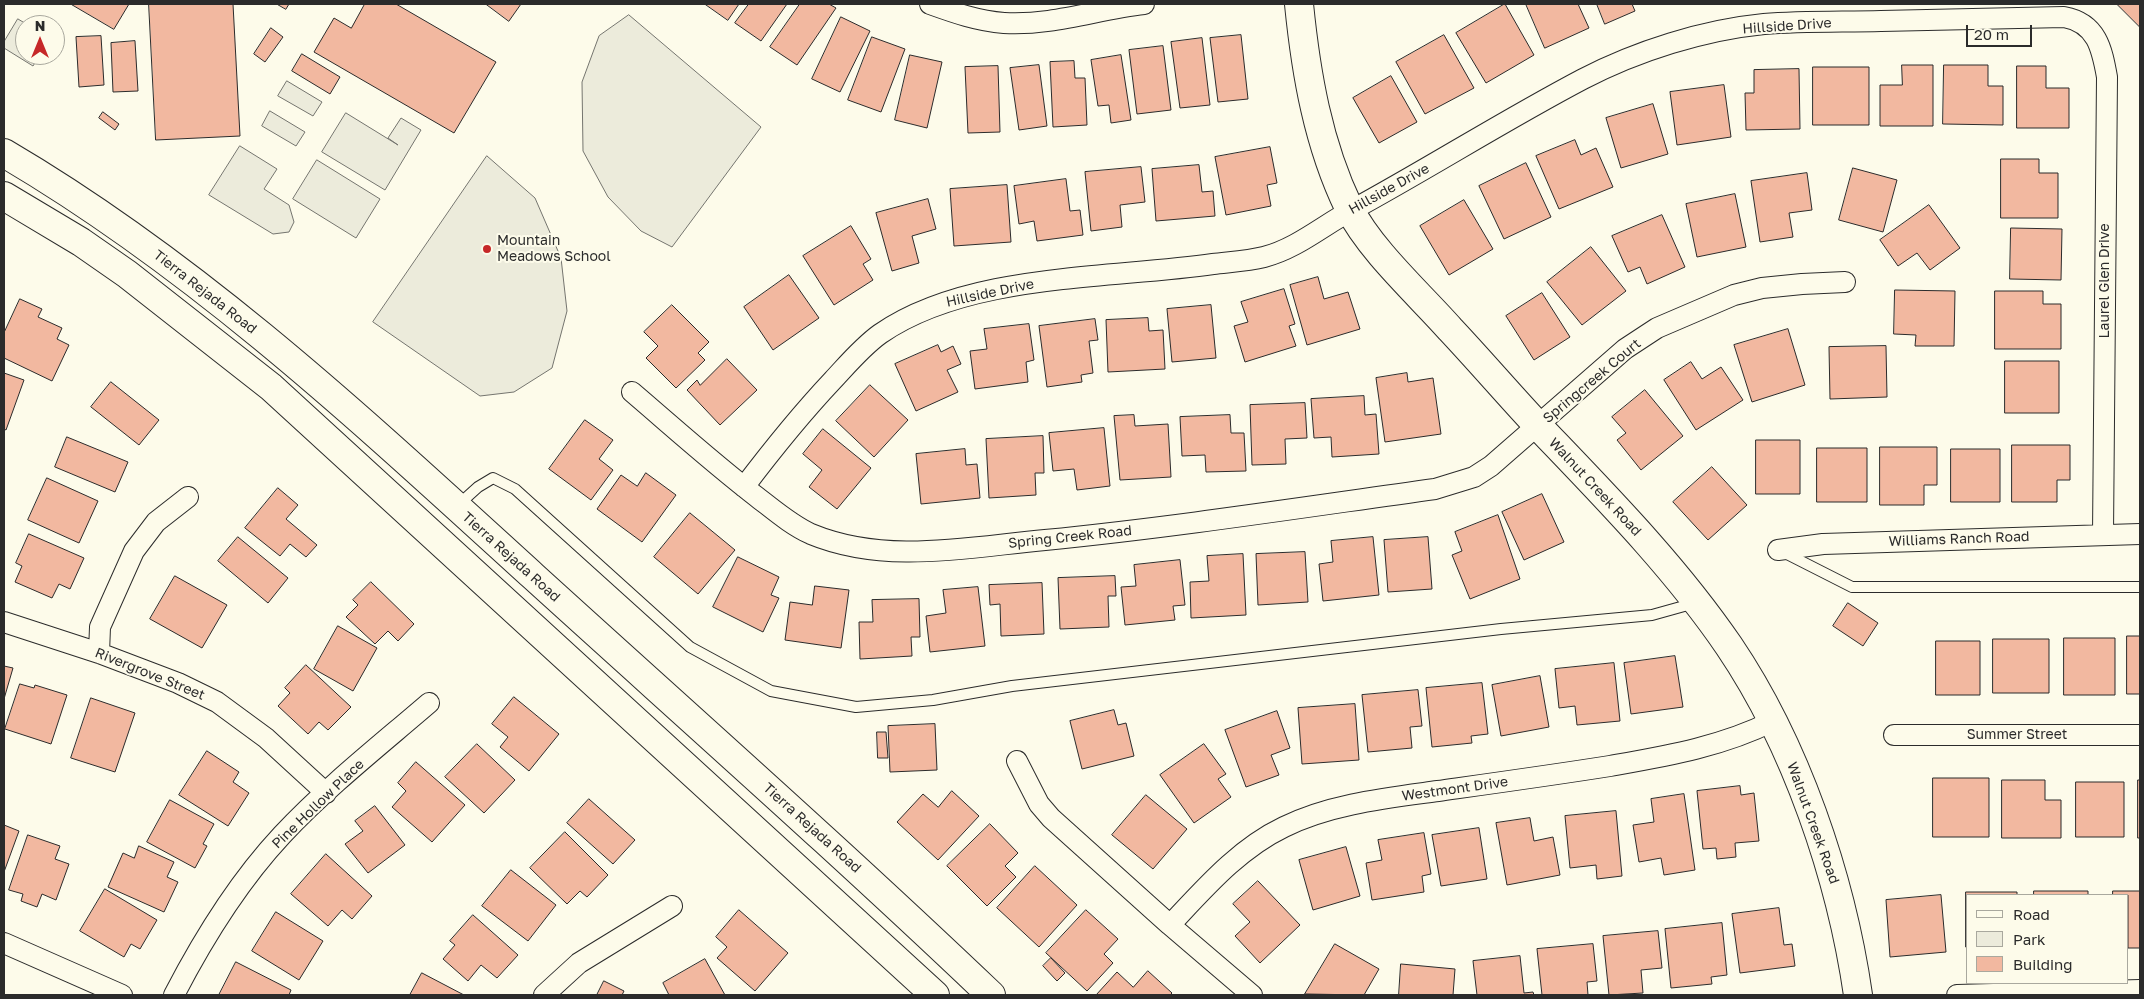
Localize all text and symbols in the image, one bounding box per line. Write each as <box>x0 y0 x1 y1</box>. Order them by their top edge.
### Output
north arrow <box>15 15 65 65</box>
street label: Hillside Drive <box>1742 15 1832 37</box>
scale bar <box>1969 15 2035 47</box>
text: N <box>35 17 45 34</box>
text: 20 m <box>1974 25 2009 43</box>
street label: Hillside Drive <box>1346 160 1432 218</box>
street label: Laurel Glen Drive <box>2097 223 2113 339</box>
place label: Mountain Meadows School <box>497 233 611 266</box>
marker: Mountain Meadows School <box>481 243 493 255</box>
street label: Tierra Rejada Road <box>150 247 260 337</box>
street label: Hillside Drive <box>945 275 1035 311</box>
street label: Springcreek Court <box>1540 335 1644 427</box>
street label: Walnut Creek Road <box>1545 434 1645 540</box>
street label: Tierra Rejada Road <box>458 509 564 605</box>
street label: Spring Creek Road <box>1007 522 1133 552</box>
street label: Williams Ranch Road <box>1888 528 2030 550</box>
street label: Rivergrove Street <box>93 644 207 704</box>
street label: Summer Street <box>1967 727 2067 743</box>
street label: Pine Hollow Place <box>268 756 368 852</box>
street label: Walnut Creek Road <box>1783 760 1843 886</box>
street label: Westmont Drive <box>1401 773 1509 805</box>
street label: Tierra Rejada Road <box>759 780 865 876</box>
legend <box>1966 894 2129 984</box>
text: Road <box>2013 905 2050 923</box>
text: Park <box>2013 930 2045 948</box>
text: Building <box>2013 955 2073 973</box>

